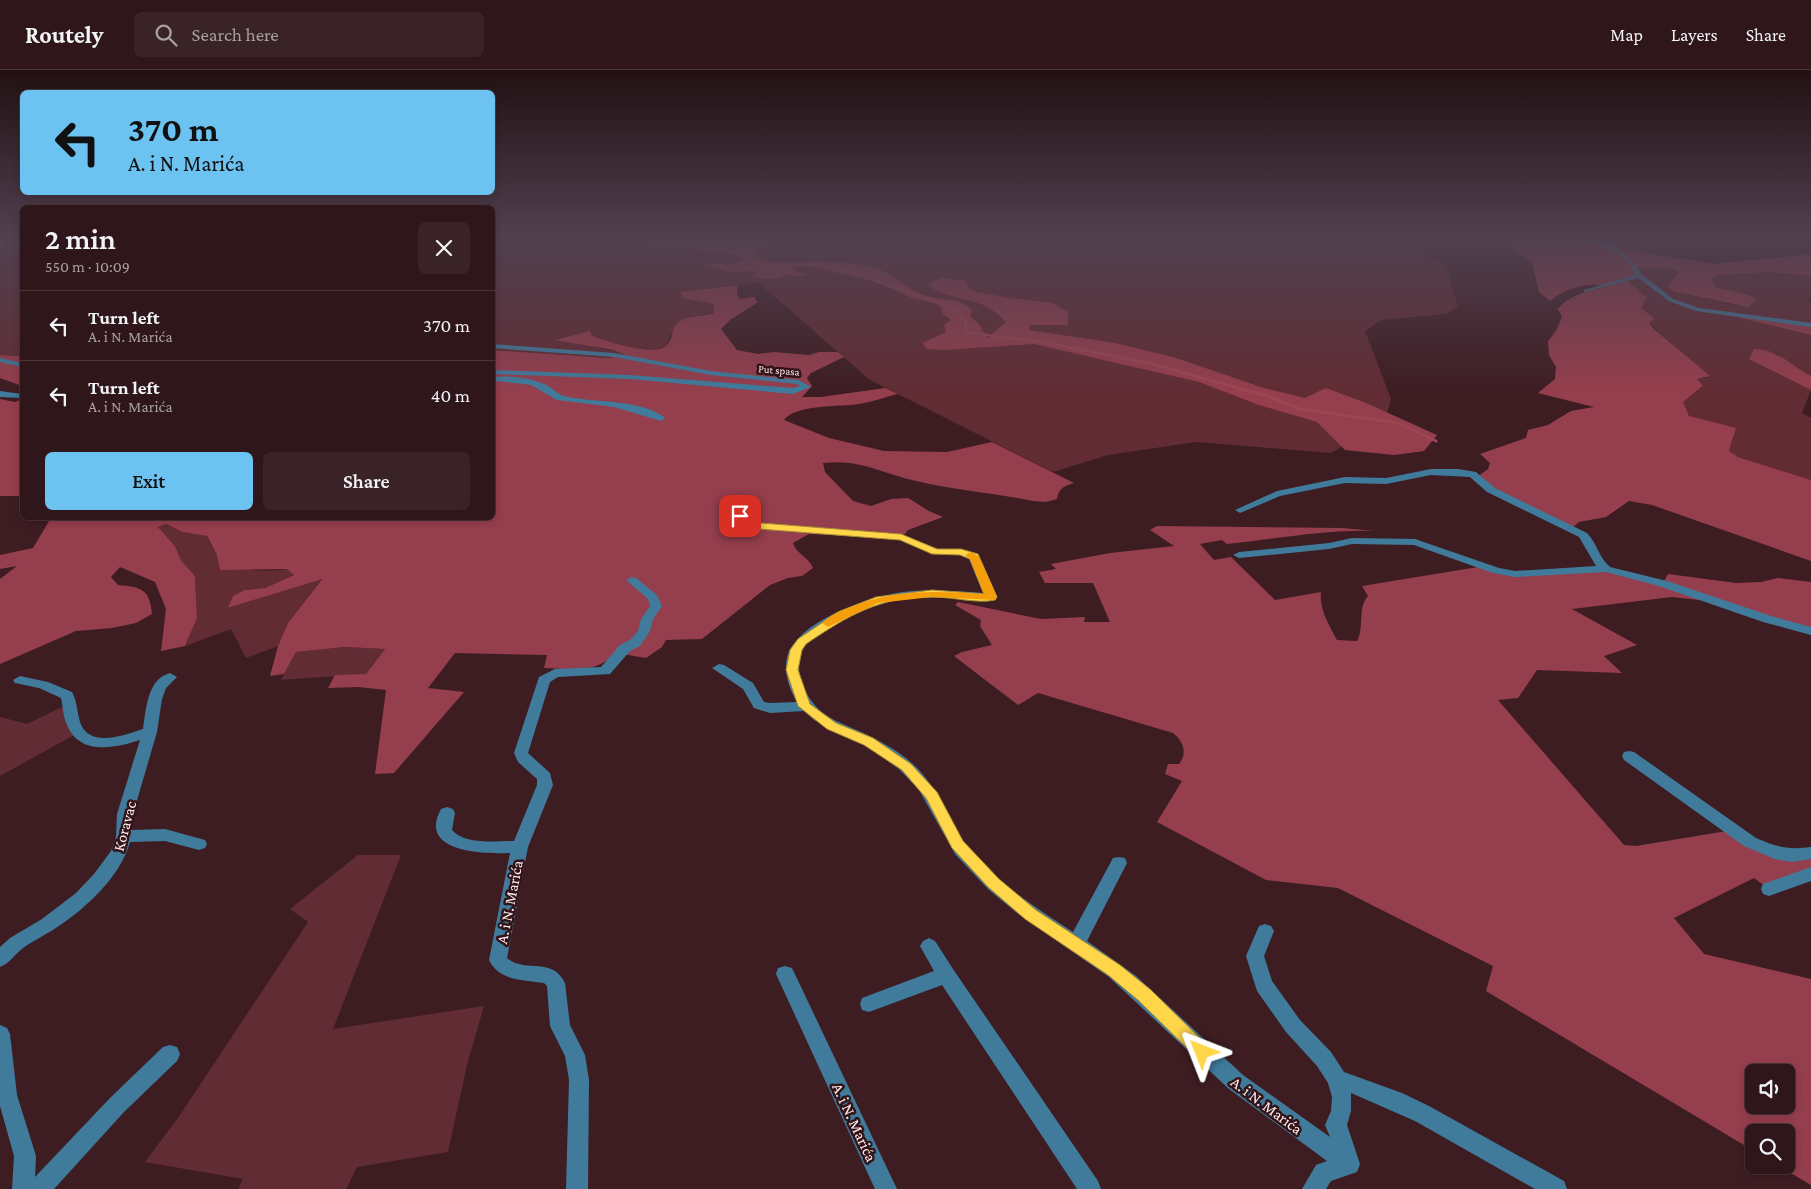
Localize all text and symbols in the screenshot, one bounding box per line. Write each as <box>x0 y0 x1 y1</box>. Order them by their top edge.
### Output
search box <box>134 12 484 57</box>
text: Routely <box>25 21 104 48</box>
icon: search <box>152 21 180 49</box>
text: Search here <box>192 24 279 45</box>
text: Map <box>1610 25 1643 45</box>
text: Layers <box>1671 25 1718 45</box>
text: Share <box>1746 25 1786 45</box>
icon: left <box>45 110 110 175</box>
text: 370 m <box>128 110 219 149</box>
text: A. i N. Marića <box>128 151 244 176</box>
text: 2 min <box>45 222 116 255</box>
button: close <box>418 222 470 274</box>
text: 550 m · 10:09 <box>45 258 130 275</box>
text: Turn left <box>88 307 160 328</box>
icon: left <box>45 312 73 340</box>
text: 370 m <box>423 315 470 336</box>
text: A. i N. Marića <box>88 328 173 345</box>
street label: Put spasa <box>758 362 800 379</box>
text: Turn left <box>88 377 160 398</box>
icon: left <box>45 382 73 410</box>
text: 40 m <box>431 385 470 406</box>
text: A. i N. Marića <box>88 398 173 415</box>
button: Exit <box>45 452 253 510</box>
button: Share <box>263 452 470 510</box>
pin <box>719 495 761 537</box>
icon: arrive <box>726 502 754 530</box>
street label: Koravac <box>110 799 139 853</box>
street label: A. i N. Marića <box>493 858 526 945</box>
position arrow <box>1175 1025 1227 1077</box>
map controls <box>1745 1064 1795 1174</box>
button: sound <box>1745 1064 1795 1114</box>
street label: A. i N. Marića <box>1228 1073 1306 1138</box>
street label: A. i N. Marića <box>829 1080 880 1165</box>
button: search <box>1745 1124 1795 1174</box>

